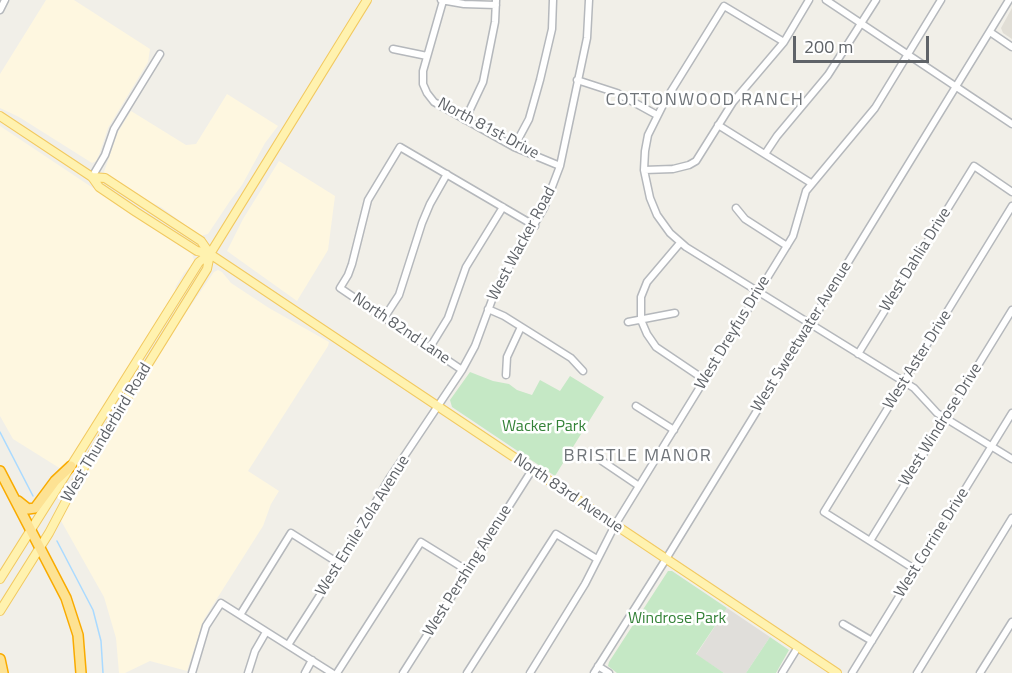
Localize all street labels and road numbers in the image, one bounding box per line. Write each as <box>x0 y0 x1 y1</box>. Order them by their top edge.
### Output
street label: North 81st Drive <box>434 94 542 164</box>
street label: West Wacker Road <box>484 184 560 304</box>
street label: West Dahlia Drive <box>876 204 956 316</box>
street label: West Sweetwater Avenue <box>748 258 856 416</box>
street label: West Dreyfus Drive <box>691 273 775 393</box>
street label: North 82nd Lane <box>349 289 453 369</box>
street label: West Aster Drive <box>880 307 956 413</box>
street label: West Thunderbird Road <box>58 360 156 506</box>
street label: West Windrose Drive <box>895 360 987 490</box>
street label: North 83rd Avenue <box>510 450 626 538</box>
street label: West Emile Zola Avenue <box>312 452 414 600</box>
street label: West Corrine Drive <box>891 485 973 601</box>
street label: West Pershing Avenue <box>420 502 516 640</box>

